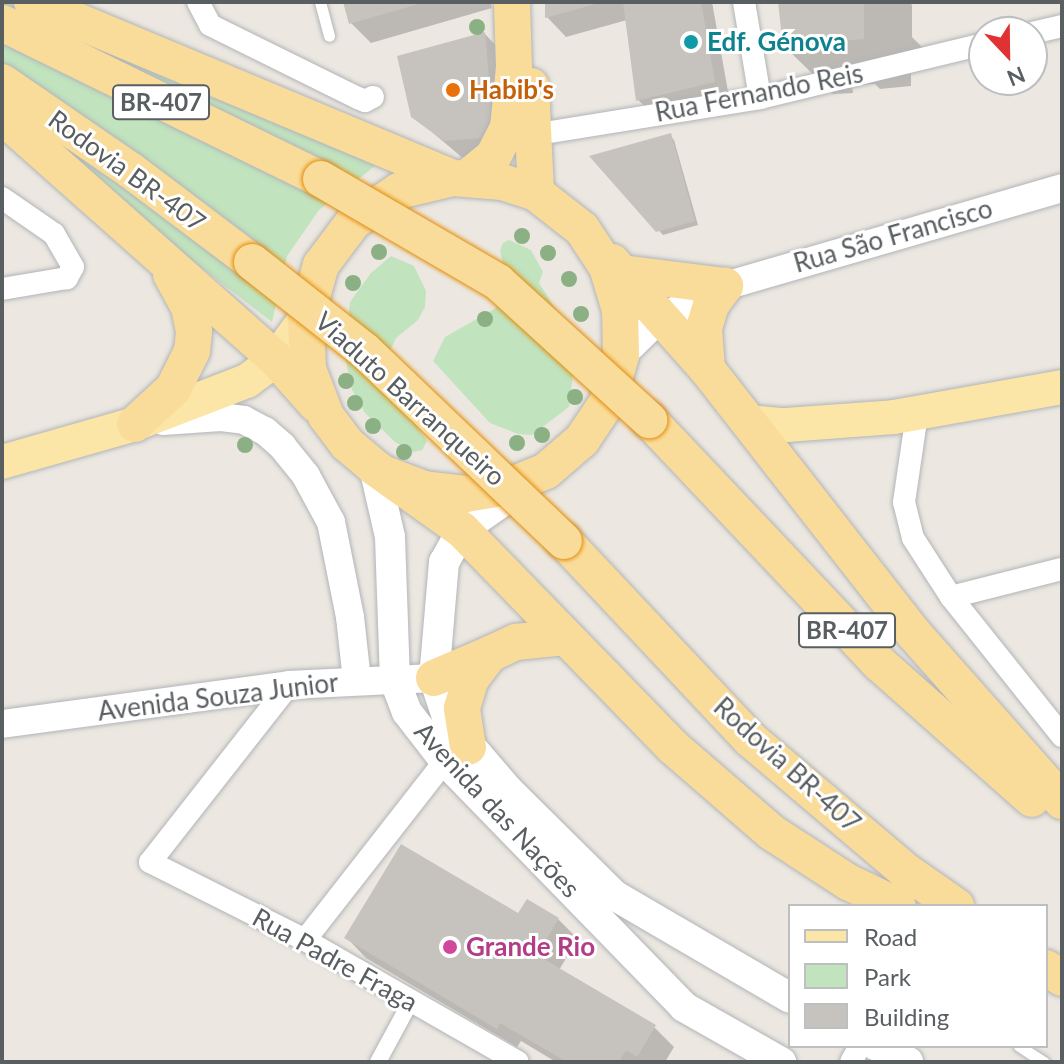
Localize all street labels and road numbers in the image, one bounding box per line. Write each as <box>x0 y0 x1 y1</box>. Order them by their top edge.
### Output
street label: Rua Fernando Reis <box>652 58 866 128</box>
road number: BR-407 <box>111 82 211 122</box>
street label: Rodovia BR-407 <box>42 104 212 238</box>
street label: Rua São Francisco <box>790 193 996 279</box>
street label: Viaduto Barranqueiro <box>309 305 511 493</box>
road number: BR-407 <box>797 610 897 650</box>
street label: Avenida Souza Junior <box>96 667 340 727</box>
street label: Rodovia BR-407 <box>707 691 867 839</box>
street label: Avenida das Nações <box>408 716 586 904</box>
street label: Rua Padre Fraga <box>247 902 423 1018</box>

